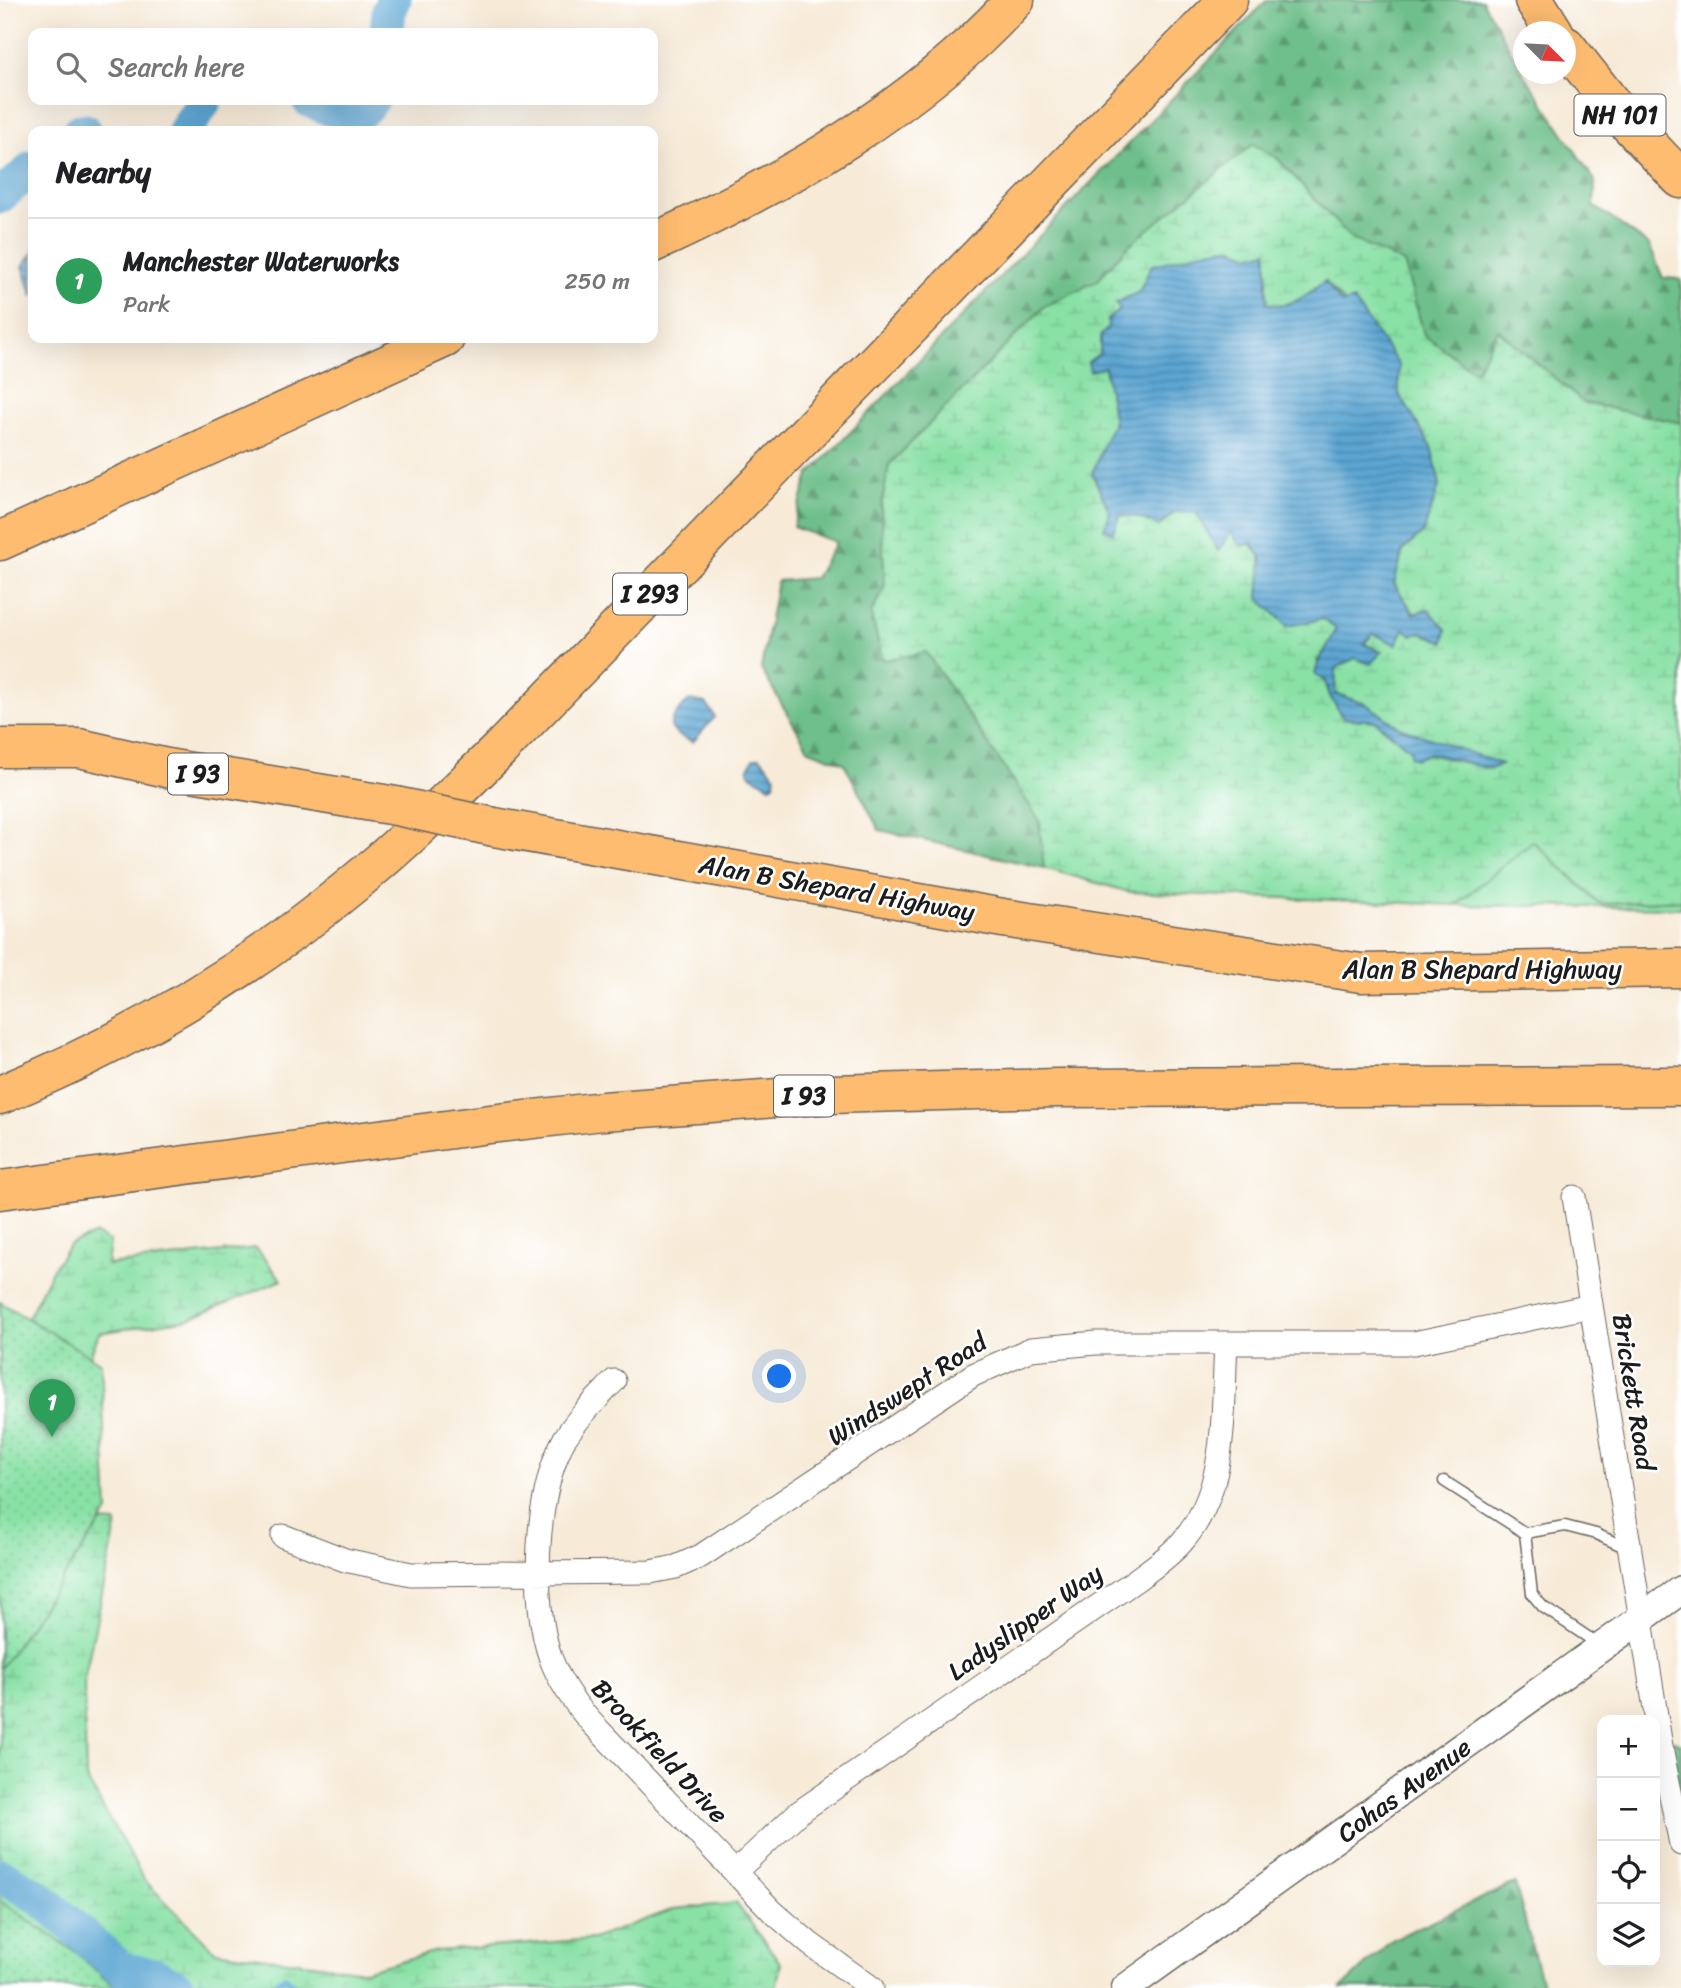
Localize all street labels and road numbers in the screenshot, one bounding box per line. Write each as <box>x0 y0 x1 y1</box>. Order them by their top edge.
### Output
road number: NH 101 <box>1574 94 1666 135</box>
road number: I 293 <box>613 574 687 614</box>
road number: I 93 <box>168 754 228 794</box>
street label: Alan B Shepard Highway <box>694 841 979 935</box>
street label: Alan B Shepard Highway <box>1341 946 1622 992</box>
road number: I 93 <box>774 1076 834 1116</box>
street label: Brickett Road <box>1599 1310 1669 1476</box>
street label: Windswept Road <box>818 1319 998 1458</box>
street label: Ladyslipper Way <box>937 1551 1113 1693</box>
street label: Brookfield Drive <box>580 1667 740 1835</box>
street label: Cohas Avenue <box>1327 1725 1481 1855</box>

